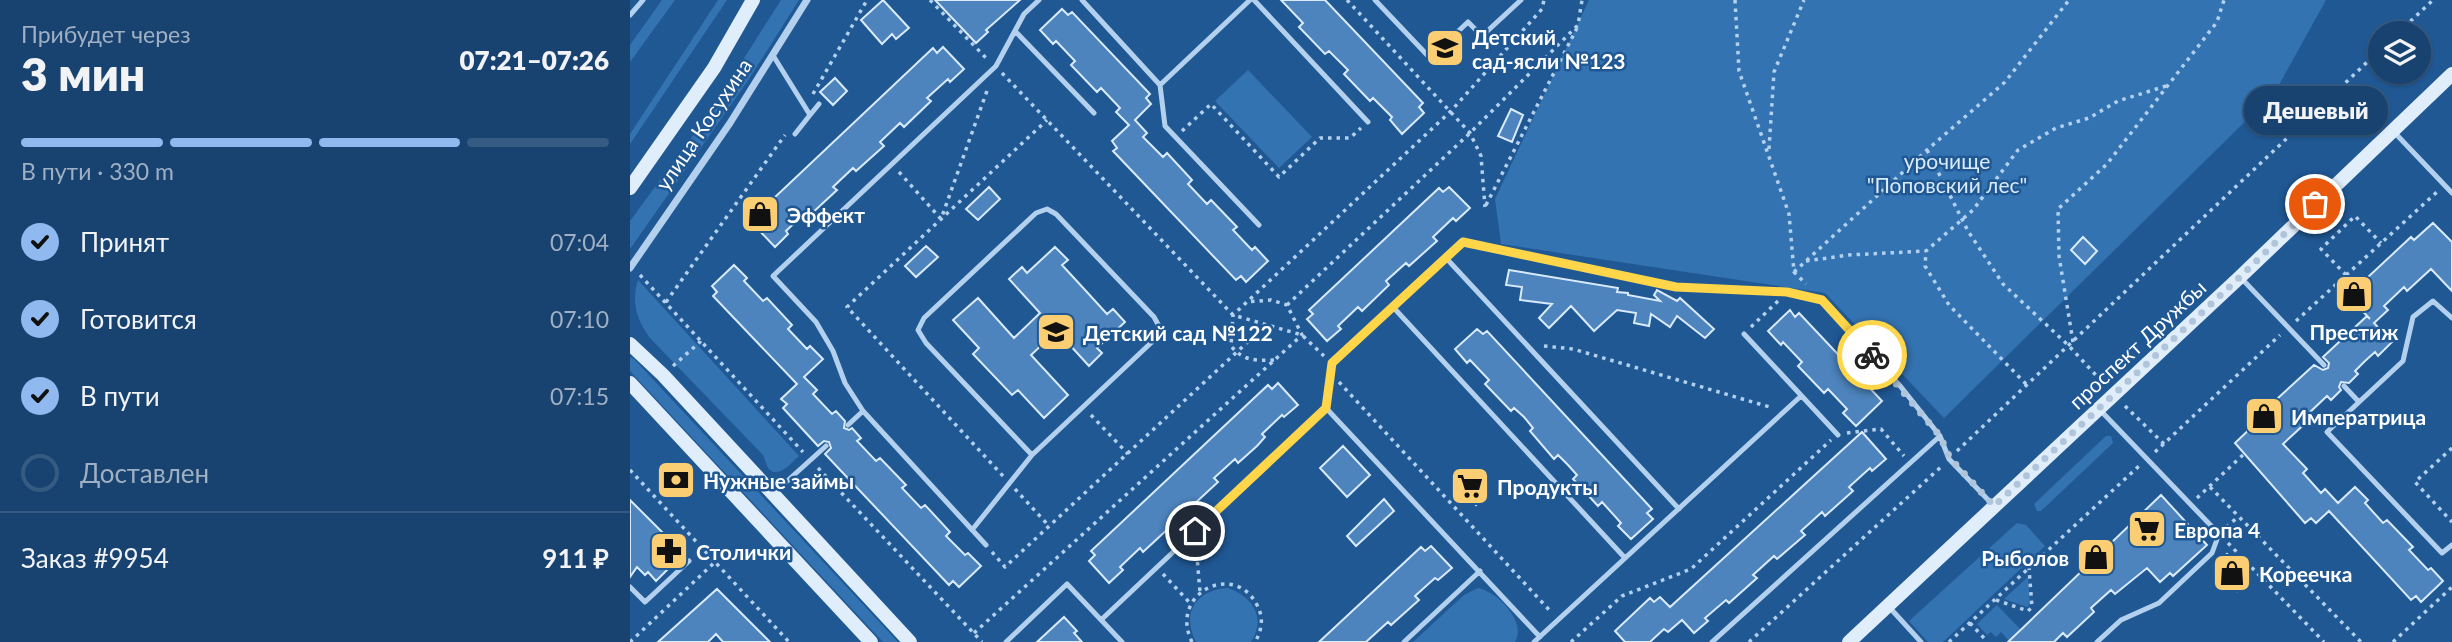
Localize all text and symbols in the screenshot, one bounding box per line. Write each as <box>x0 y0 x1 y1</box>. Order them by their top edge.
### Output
text: Прибудет через <box>21 20 191 48</box>
map controls <box>2368 21 2431 84</box>
button: layers <box>2368 21 2431 84</box>
place label: Детский сад-ясли №123 <box>1472 24 1626 73</box>
school or university icon: Детский сад-ясли №123 <box>1424 27 1466 69</box>
text: 07:21–07:26 <box>459 44 609 76</box>
text: 3 мин <box>21 46 145 101</box>
street label: улица Косухина <box>650 53 756 195</box>
callout: Дешевый <box>2243 85 2387 134</box>
text: Дешевый <box>2263 96 2369 124</box>
park label: урочище "Поповский лес" <box>1867 148 2027 197</box>
text: В пути · 330 m <box>21 157 174 185</box>
pin <box>2285 174 2345 234</box>
icon: bag <box>2296 185 2334 223</box>
shop icon: Эффект <box>739 193 781 235</box>
place label: Эффект <box>787 202 865 227</box>
icon: check <box>21 223 59 261</box>
text: Принят <box>80 226 169 258</box>
text: 07:04 <box>550 228 609 256</box>
shop icon: Престиж <box>2333 273 2375 315</box>
street label: проспект Дружбы <box>2063 274 2211 414</box>
icon: check <box>21 300 59 338</box>
text: Готовится <box>80 303 197 335</box>
text: 07:10 <box>550 305 609 333</box>
school or university icon: Детский сад №122 <box>1035 311 1077 353</box>
place label: Престиж <box>2310 319 2398 344</box>
place label: Детский сад №122 <box>1083 320 1273 345</box>
courier <box>1837 320 1907 390</box>
icon: bike <box>1853 336 1891 374</box>
icon: check <box>21 377 59 415</box>
text: В пути <box>80 380 160 412</box>
text: 07:15 <box>550 382 609 410</box>
shop icon: Императрица <box>2243 395 2285 437</box>
place label: Императрица <box>2291 404 2426 429</box>
text: Доставлен <box>80 457 209 489</box>
bank icon: Нужные займы <box>655 459 697 501</box>
supermarket icon: Продукты <box>1449 465 1491 507</box>
place label: Нужные займы <box>703 468 854 493</box>
place label: Продукты <box>1497 474 1598 499</box>
pin <box>1165 501 1225 561</box>
supermarket icon: Европа 4 <box>2126 508 2168 550</box>
icon: home <box>1176 512 1214 550</box>
place label: Европа 4 <box>2174 517 2260 542</box>
pharmacy icon: Столички <box>648 530 690 572</box>
shop icon: Рыболов <box>2075 536 2117 578</box>
place label: Столички <box>696 539 791 564</box>
text: Заказ #9954 <box>21 542 169 574</box>
text: 911 ₽ <box>542 542 609 574</box>
place label: Рыболов <box>1981 545 2069 570</box>
shop icon: Кореечка <box>2211 552 2253 594</box>
place label: Кореечка <box>2259 561 2352 586</box>

